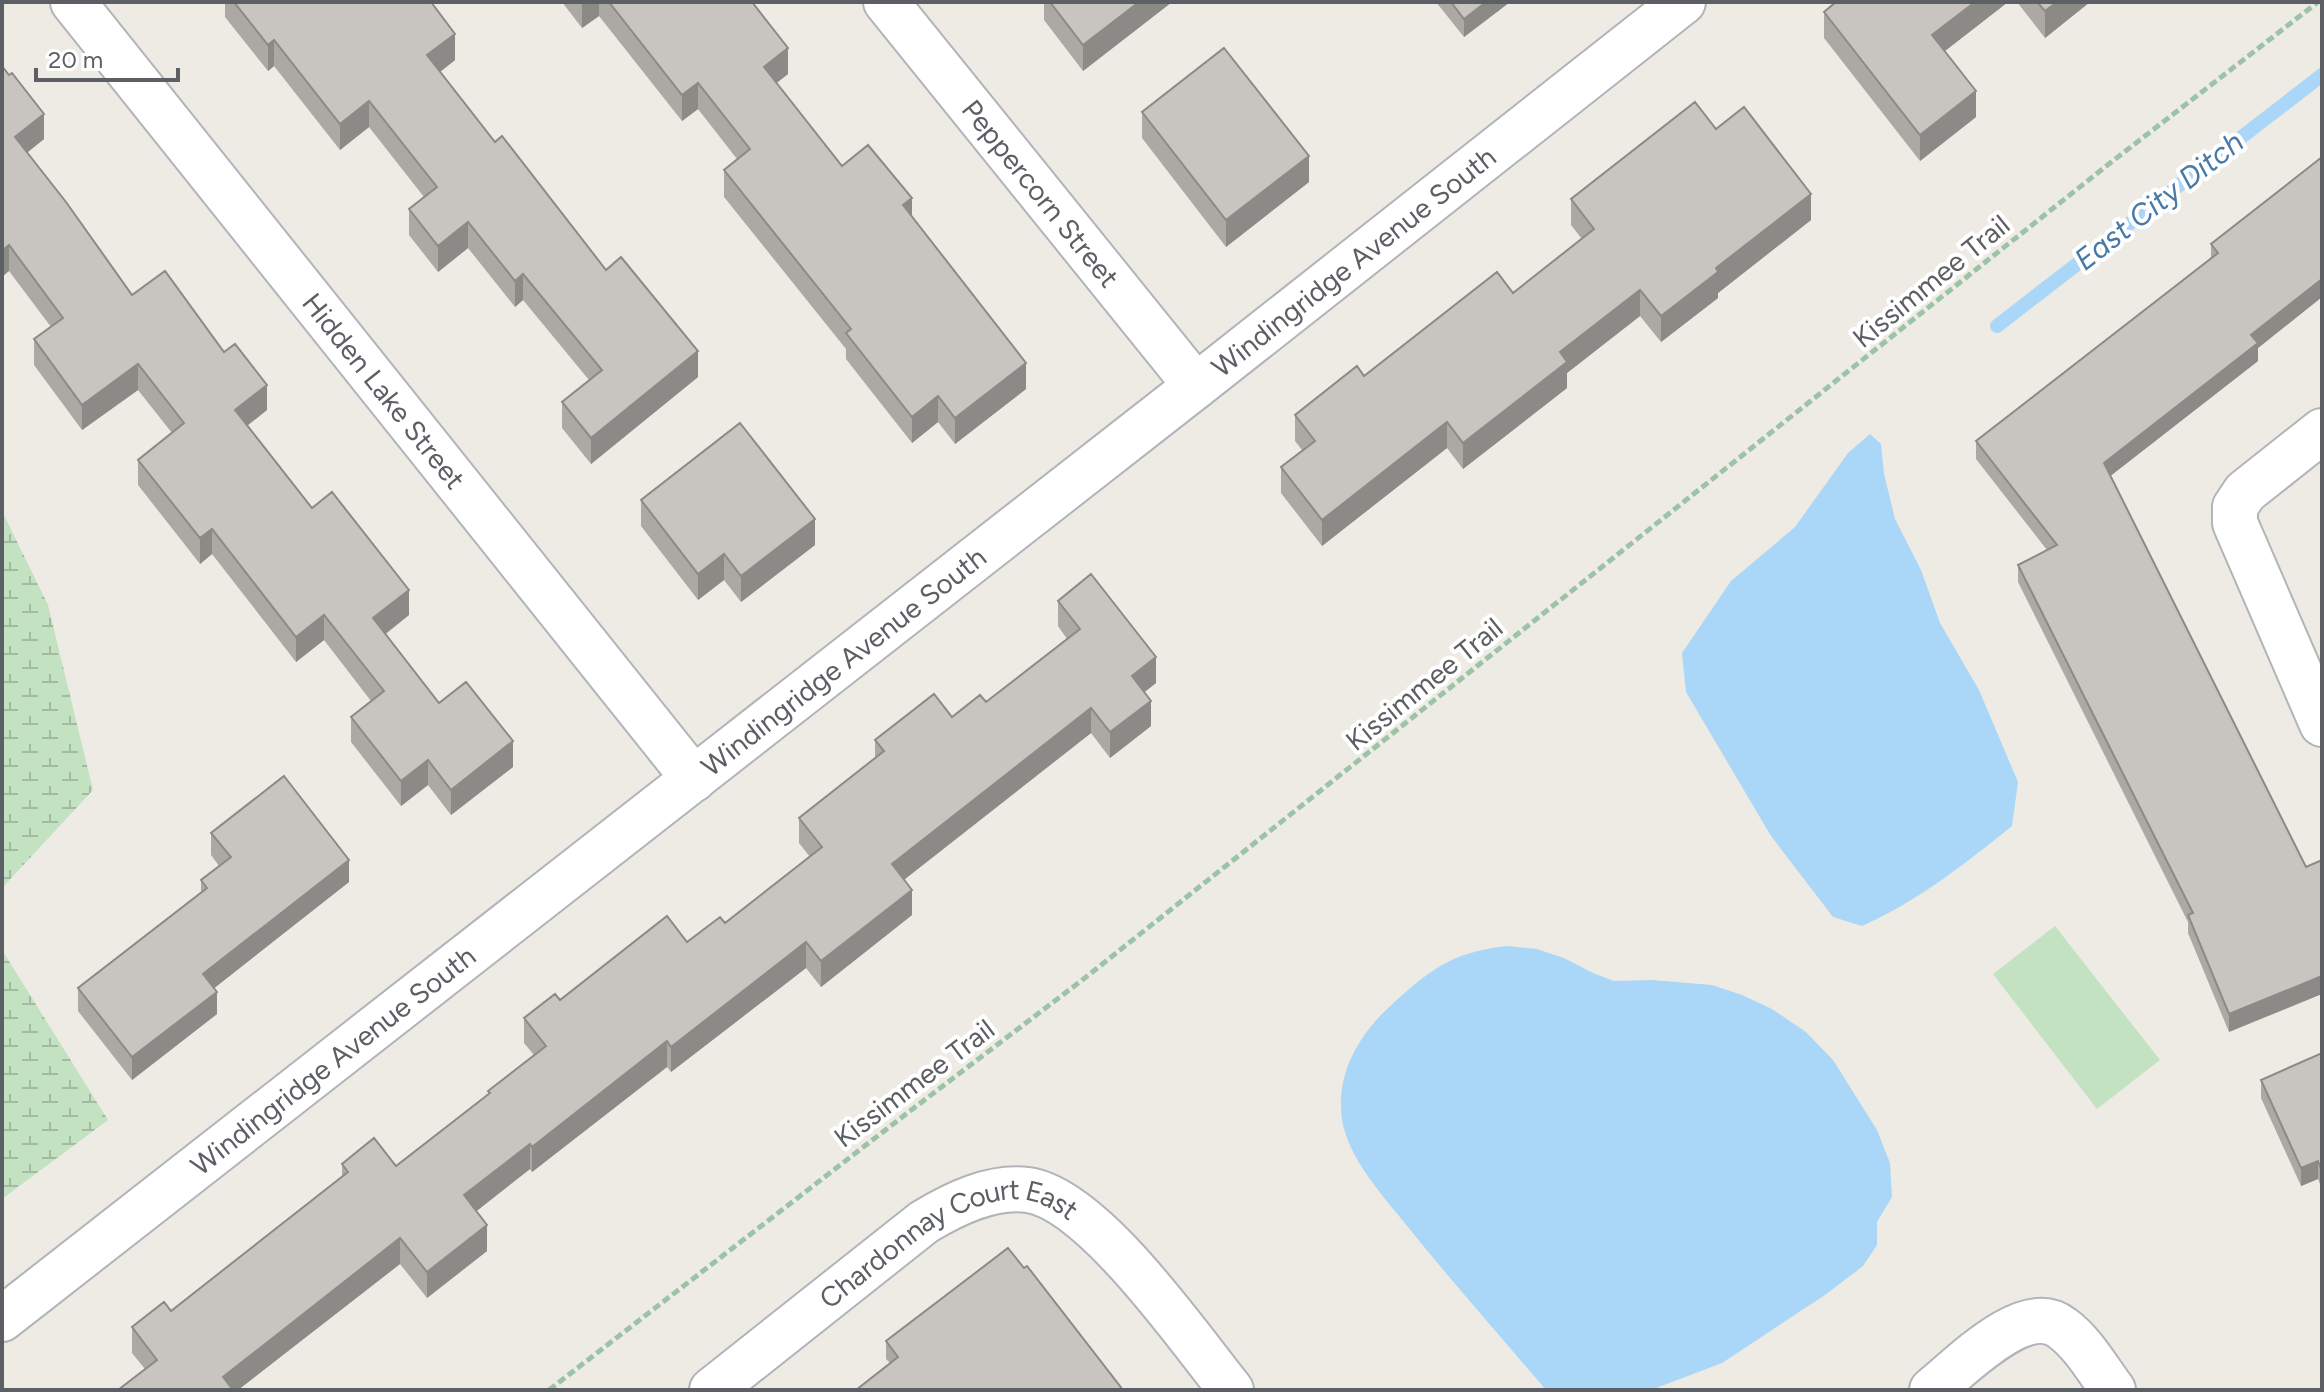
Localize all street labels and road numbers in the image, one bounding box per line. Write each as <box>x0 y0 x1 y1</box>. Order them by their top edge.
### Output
street label: Peppercorn Street <box>955 93 1126 294</box>
street label: Windingridge Avenue South <box>1205 139 1502 384</box>
street label: Kissimmee Trail <box>1846 207 2016 355</box>
street label: Hidden Lake Street <box>295 286 472 496</box>
street label: Windingridge Avenue South <box>694 540 993 783</box>
street label: Kissimmee Trail <box>1339 610 1509 758</box>
street label: Windingridge Avenue South <box>184 939 482 1182</box>
street label: Kissimmee Trail <box>827 1012 1001 1154</box>
street label: Chardonnay Court East <box>812 1172 1085 1315</box>

